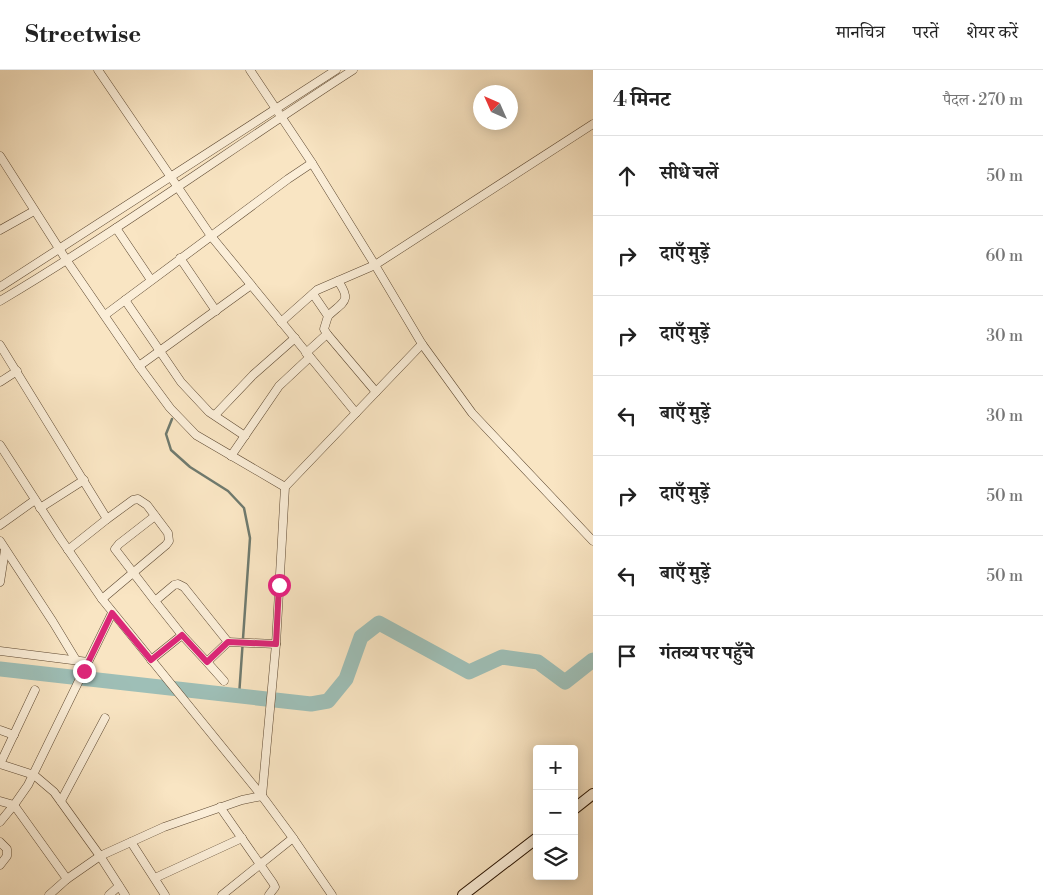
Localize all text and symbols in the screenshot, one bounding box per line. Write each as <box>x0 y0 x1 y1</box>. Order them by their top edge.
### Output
text: Streetwise <box>25 20 141 50</box>
text: मानचित्र <box>836 21 885 44</box>
text: परतें <box>913 21 939 44</box>
text: शेयर करें <box>967 21 1018 44</box>
north arrow <box>473 85 518 130</box>
text: 4 मिनट <box>613 87 670 113</box>
text: पैदल · 270 m <box>943 90 1023 110</box>
text: सीधे चलें <box>660 161 718 185</box>
icon: ahead <box>613 162 641 190</box>
text: 50 m <box>986 166 1023 186</box>
text: दाएँ मुड़ें <box>660 241 710 265</box>
icon: right <box>613 242 641 270</box>
text: 60 m <box>985 246 1023 266</box>
text: दाएँ मुड़ें <box>660 321 710 345</box>
icon: right <box>613 322 641 350</box>
text: 30 m <box>986 326 1023 346</box>
text: बाएँ मुड़ें <box>660 401 710 425</box>
icon: left <box>613 402 641 430</box>
text: 30 m <box>986 406 1023 426</box>
text: दाएँ मुड़ें <box>660 481 710 505</box>
icon: right <box>613 482 641 510</box>
text: 50 m <box>986 486 1023 506</box>
text: बाएँ मुड़ें <box>660 561 710 585</box>
icon: left <box>613 562 641 590</box>
text: 50 m <box>986 566 1023 586</box>
route start <box>268 574 291 597</box>
text: गंतव्य पर पहुँचे <box>660 641 754 665</box>
icon: arrive <box>613 642 641 670</box>
route end <box>73 660 96 683</box>
map controls <box>533 745 578 880</box>
button: + <box>533 745 578 790</box>
button: − <box>533 790 578 835</box>
button: layers <box>533 835 578 880</box>

